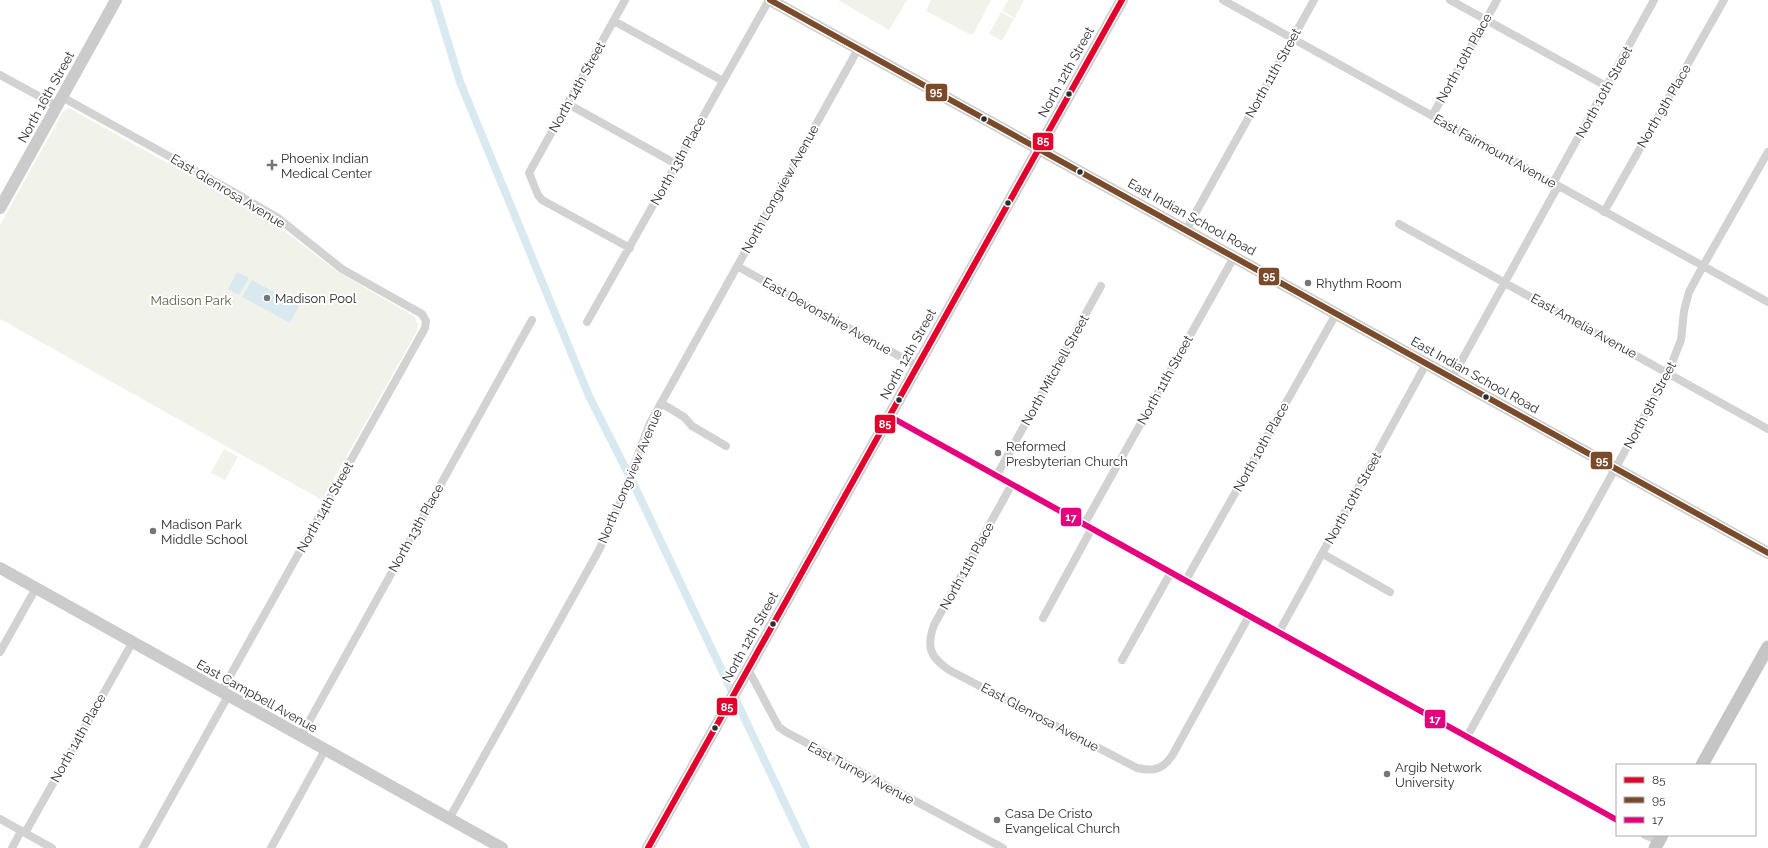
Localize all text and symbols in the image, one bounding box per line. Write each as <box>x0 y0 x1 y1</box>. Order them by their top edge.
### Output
street label: North 10th Place <box>1433 10 1495 105</box>
street label: North 12th Street <box>1035 24 1097 120</box>
street label: North 11th Street <box>1242 25 1304 120</box>
street label: North 14th Street <box>546 38 608 135</box>
street label: North 10th Street <box>1573 43 1636 140</box>
street label: North 16th Street <box>15 48 78 145</box>
street label: North 9th Place <box>1634 61 1694 150</box>
line badge: 95 <box>925 83 948 102</box>
text: 95 <box>930 86 942 99</box>
unlabelled marker <box>1064 89 1074 99</box>
street label: East Fairmount Avenue <box>1431 111 1559 191</box>
street label: North 13th Place <box>648 114 709 208</box>
unlabelled marker <box>979 114 989 124</box>
street label: North Longview Avenue <box>738 122 822 256</box>
line badge: 85 <box>1032 132 1054 151</box>
text: 85 <box>1037 135 1049 148</box>
street label: East Glenrosa Avenue <box>168 151 288 231</box>
place label: Phoenix Indian Medical Center <box>281 151 372 181</box>
marker: Phoenix Indian Medical Center <box>266 159 278 171</box>
unlabelled marker <box>1075 167 1085 177</box>
street label: East Indian School Road <box>1125 175 1259 259</box>
unlabelled marker <box>1003 198 1013 208</box>
line badge: 95 <box>1258 267 1280 286</box>
text: 95 <box>1263 270 1275 283</box>
street label: East Devonshire Avenue <box>760 274 894 358</box>
place label: Rhythm Room <box>1316 276 1402 291</box>
marker: Rhythm Room <box>1303 278 1313 288</box>
place label: Madison Pool <box>275 291 357 306</box>
street label: East Amelia Avenue <box>1528 291 1640 362</box>
park label: Madison Park <box>151 293 232 308</box>
marker: Madison Pool <box>262 293 272 303</box>
street label: North 12th Street <box>877 306 939 402</box>
street label: North Mitchell Street <box>1018 311 1092 428</box>
street label: North 11th Street <box>1134 332 1196 427</box>
street label: East Indian School Road <box>1408 333 1542 417</box>
street label: North 9th Street <box>1621 358 1680 451</box>
unlabelled marker <box>1481 392 1491 402</box>
unlabelled marker <box>894 395 904 405</box>
street label: North 10th Place <box>1230 399 1292 494</box>
street label: North Longview Avenue <box>595 406 665 545</box>
line badge: 85 <box>874 414 896 434</box>
text: 85 <box>879 418 891 431</box>
place label: Reformed Presbyterian Church <box>1006 439 1128 469</box>
marker: Reformed Presbyterian Church <box>993 448 1003 458</box>
street label: North 10th Street <box>1322 449 1385 546</box>
line badge: 95 <box>1590 451 1613 470</box>
text: 95 <box>1596 455 1608 468</box>
street label: North 14th Street <box>294 458 356 555</box>
street label: North 13th Place <box>386 481 447 575</box>
line badge: 17 <box>1060 507 1082 527</box>
text: 17 <box>1065 511 1078 524</box>
place label: Madison Park Middle School <box>161 517 248 547</box>
street label: North 11th Place <box>937 520 997 612</box>
marker: Madison Park Middle School <box>148 526 158 536</box>
street label: North 12th Street <box>719 589 781 685</box>
unlabelled marker <box>768 619 778 629</box>
street label: East Campbell Avenue <box>194 657 320 736</box>
street label: East Glenrosa Avenue <box>979 680 1102 755</box>
street label: North 14th Place <box>47 691 109 785</box>
line badge: 85 <box>716 697 738 716</box>
text: 85 <box>721 701 733 714</box>
line badge: 17 <box>1424 709 1446 729</box>
text: 17 <box>1429 713 1442 726</box>
unlabelled marker <box>710 723 720 733</box>
street label: East Turney Avenue <box>805 739 917 807</box>
place label: Argib Network University <box>1395 760 1482 790</box>
legend <box>1616 764 1756 836</box>
marker: Argib Network University <box>1382 769 1392 779</box>
text: 85 <box>1652 773 1666 787</box>
text: 95 <box>1652 793 1666 807</box>
place label: Casa De Cristo Evangelical Church <box>1005 806 1120 836</box>
text: 17 <box>1652 813 1664 827</box>
marker: Casa De Cristo Evangelical Church <box>992 815 1002 825</box>

